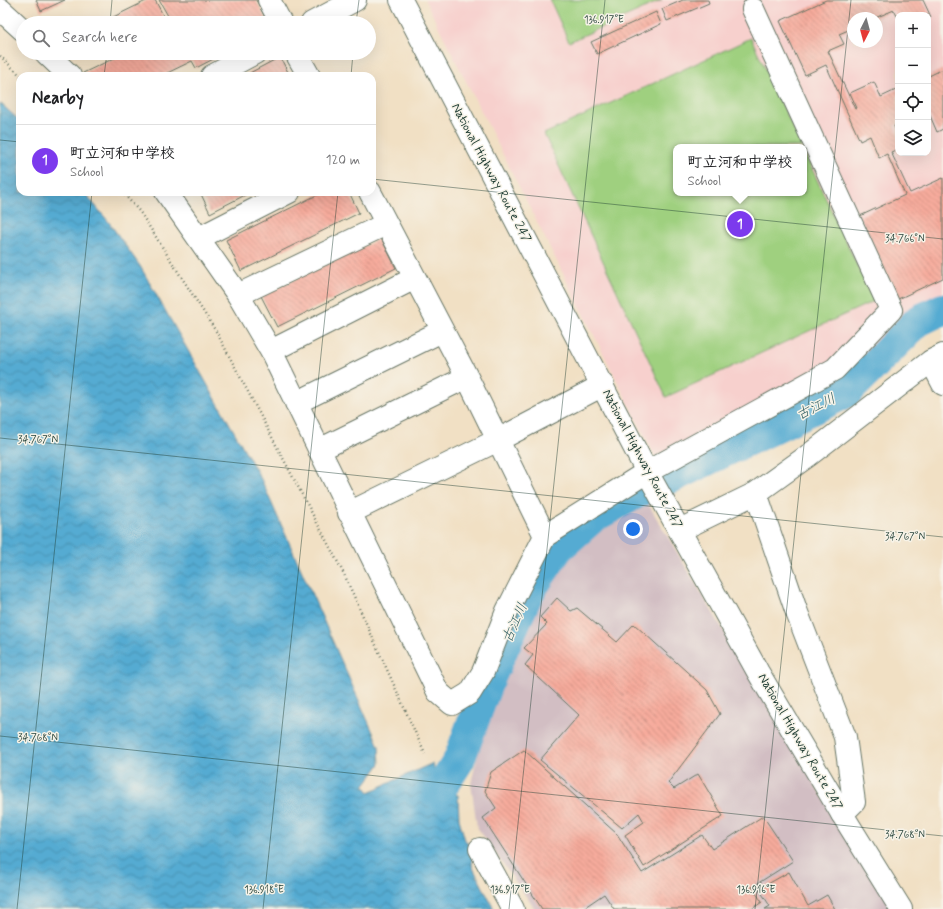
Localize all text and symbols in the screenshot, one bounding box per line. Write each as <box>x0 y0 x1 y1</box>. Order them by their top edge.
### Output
north arrow <box>847 12 883 48</box>
map controls <box>895 12 931 156</box>
button: + <box>895 12 931 48</box>
text: 136.917°E <box>584 13 624 27</box>
search box <box>16 16 376 60</box>
icon: search <box>30 27 52 49</box>
text: Search here <box>62 28 138 48</box>
button: − <box>895 48 931 84</box>
button: locate <box>895 84 931 120</box>
text: Nearby <box>32 87 84 109</box>
street label: National Highway Route 247 <box>447 100 535 246</box>
button: layers <box>895 120 931 156</box>
text: 町立河和中学校 <box>70 144 175 164</box>
popup <box>673 144 807 196</box>
text: 1 <box>42 152 48 169</box>
text: 120 m <box>326 152 360 169</box>
text: 町立河和中学校 <box>687 153 793 173</box>
text: School <box>70 164 104 181</box>
text: School <box>687 173 721 190</box>
pin: 1 <box>727 209 753 239</box>
text: 34.766°N <box>885 232 925 246</box>
street label: National Highway Route 247 <box>598 386 686 532</box>
water label: 古江川 <box>793 390 839 424</box>
text: 34.767°N <box>18 433 58 447</box>
your location <box>623 519 643 539</box>
text: 34.767°N <box>885 530 925 544</box>
water label: 古江川 <box>498 600 532 646</box>
street label: National Highway Route 247 <box>754 670 846 814</box>
text: 34.768°N <box>18 731 58 745</box>
text: 34.768°N <box>885 828 925 842</box>
text: 136.918°E <box>244 883 284 897</box>
text: 136.917°E <box>490 883 530 897</box>
text: 136.916°E <box>737 883 776 897</box>

